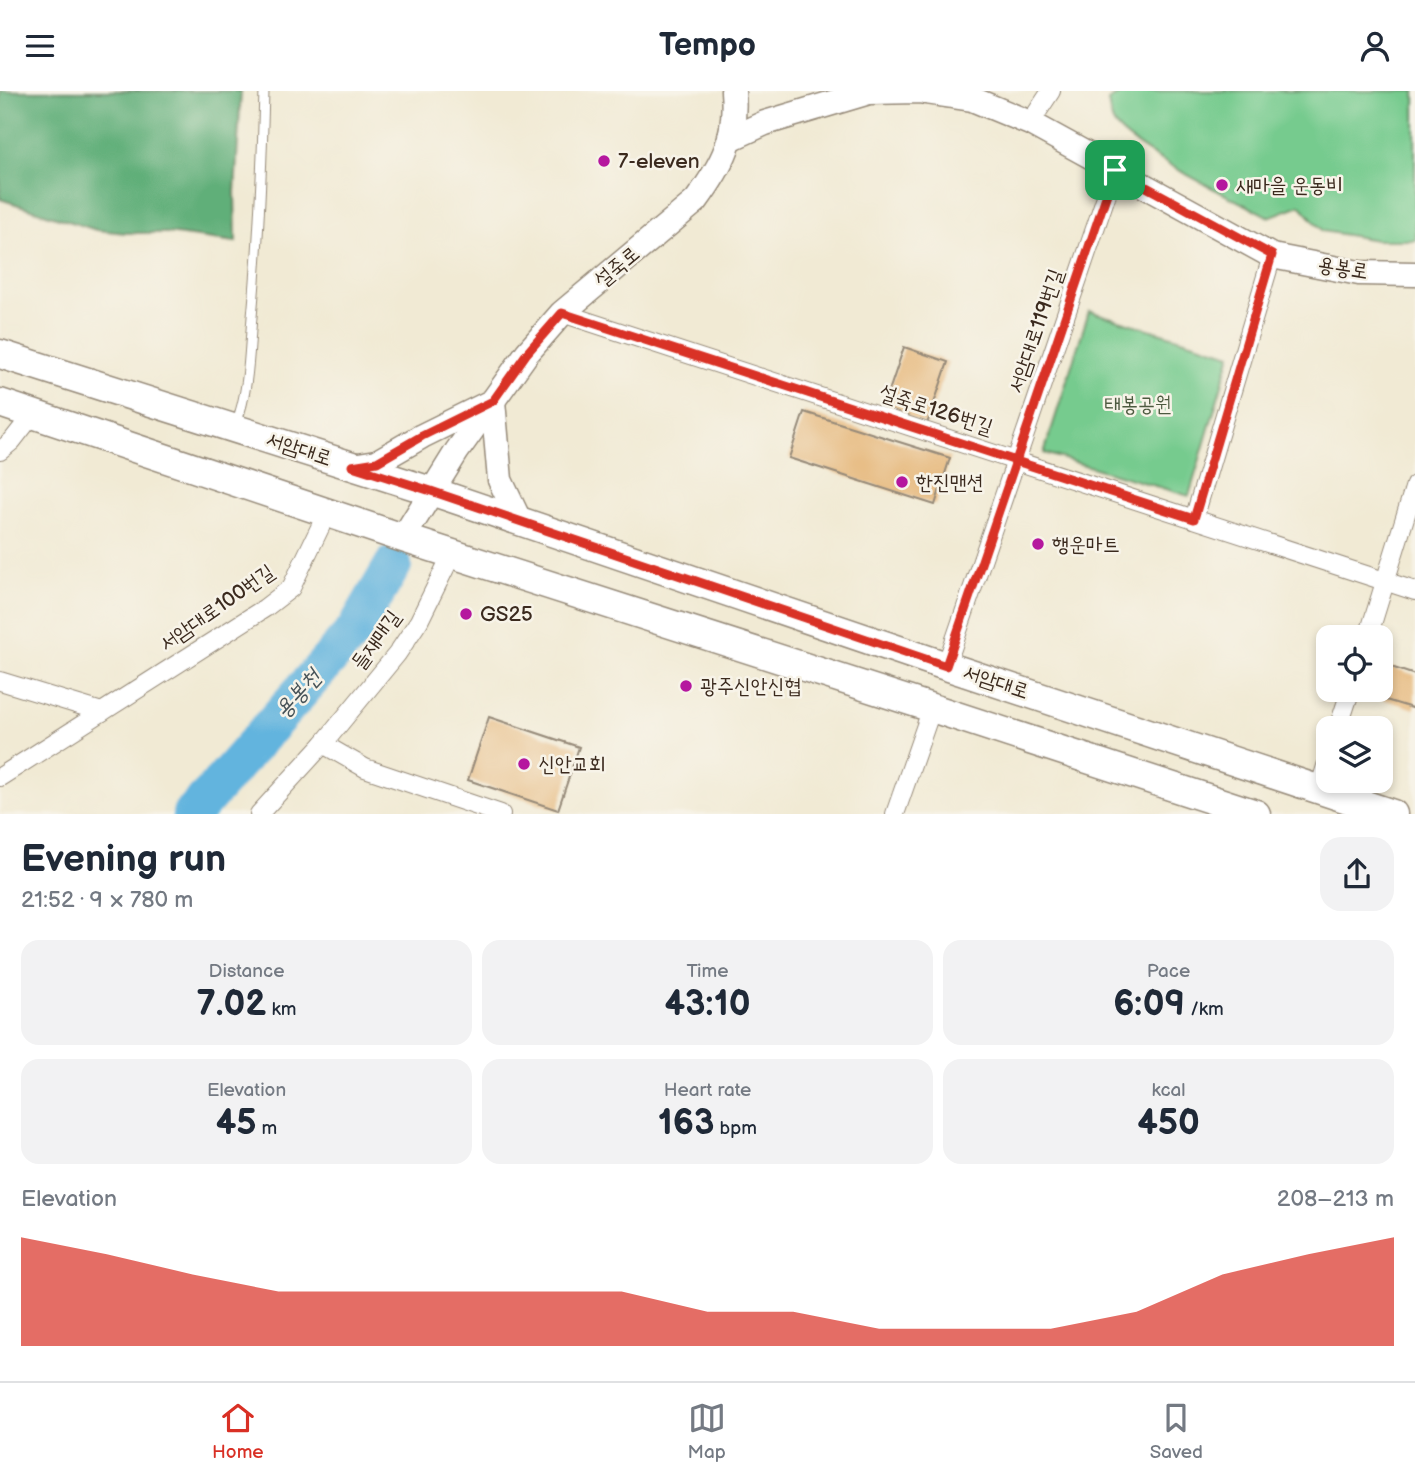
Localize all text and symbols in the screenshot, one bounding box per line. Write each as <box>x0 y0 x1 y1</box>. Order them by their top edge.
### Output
text: Tempo <box>659 26 756 65</box>
icon: menu <box>21 27 59 65</box>
icon: person <box>1356 27 1394 65</box>
pin <box>1085 140 1145 200</box>
place label: 7-eleven <box>618 149 699 174</box>
icon: arrive <box>1096 151 1134 189</box>
marker: 7-eleven <box>596 153 612 169</box>
place label: 새마을 운동비 <box>1236 173 1343 198</box>
marker: 새마을 운동비 <box>1214 177 1230 193</box>
street label: 설죽로 <box>590 241 644 293</box>
street label: 용봉로 <box>1316 252 1370 284</box>
street label: 서암대로119번길 <box>1003 265 1069 396</box>
street label: 설죽로126번길 <box>876 380 996 440</box>
park label: 태봉공원 <box>1104 392 1172 417</box>
street label: 서암대로 <box>263 427 335 471</box>
place label: 한진맨션 <box>916 470 984 495</box>
marker: 한진맨션 <box>894 474 910 490</box>
place label: 행운마트 <box>1052 532 1120 557</box>
marker: 행운마트 <box>1030 536 1046 552</box>
street label: 서암대로100번길 <box>155 559 279 657</box>
place label: GS25 <box>480 602 533 627</box>
street label: 들재매길 <box>346 605 406 675</box>
marker: GS25 <box>458 606 474 622</box>
map controls <box>1316 625 1393 793</box>
button: locate <box>1316 625 1393 702</box>
street label: 서암대로 <box>960 660 1032 704</box>
water label: 용봉천 <box>269 662 329 724</box>
place label: 광주신안신협 <box>700 674 801 699</box>
marker: 광주신안신협 <box>678 678 694 694</box>
button: layers <box>1316 716 1393 793</box>
place label: 신안교회 <box>538 752 606 777</box>
marker: 신안교회 <box>516 756 532 772</box>
text: Evening run <box>21 837 226 882</box>
button: share <box>1320 837 1394 911</box>
text: 21:52 · 9 × 780 m <box>21 886 193 914</box>
text: Distance <box>209 960 284 983</box>
text: Time <box>686 960 729 983</box>
text: Pace <box>1147 960 1190 983</box>
text: 7.02 <box>197 983 266 1026</box>
text: 43:10 <box>665 983 751 1026</box>
text: 6:09 <box>1113 983 1185 1026</box>
text: km <box>266 998 296 1021</box>
text: /km <box>1185 998 1224 1021</box>
text: Elevation <box>207 1079 286 1102</box>
text: Heart rate <box>664 1079 751 1102</box>
text: kcal <box>1151 1079 1186 1102</box>
text: 45 <box>216 1102 256 1145</box>
text: 163 <box>658 1102 714 1145</box>
text: 450 <box>1137 1102 1200 1145</box>
text: m <box>256 1117 277 1140</box>
text: bpm <box>714 1117 757 1140</box>
text: Elevation <box>21 1185 117 1213</box>
text: 208–213 m <box>1277 1185 1394 1213</box>
tab: Home <box>212 1399 264 1464</box>
tab: Map <box>688 1399 726 1464</box>
tab: Saved <box>1150 1399 1203 1464</box>

